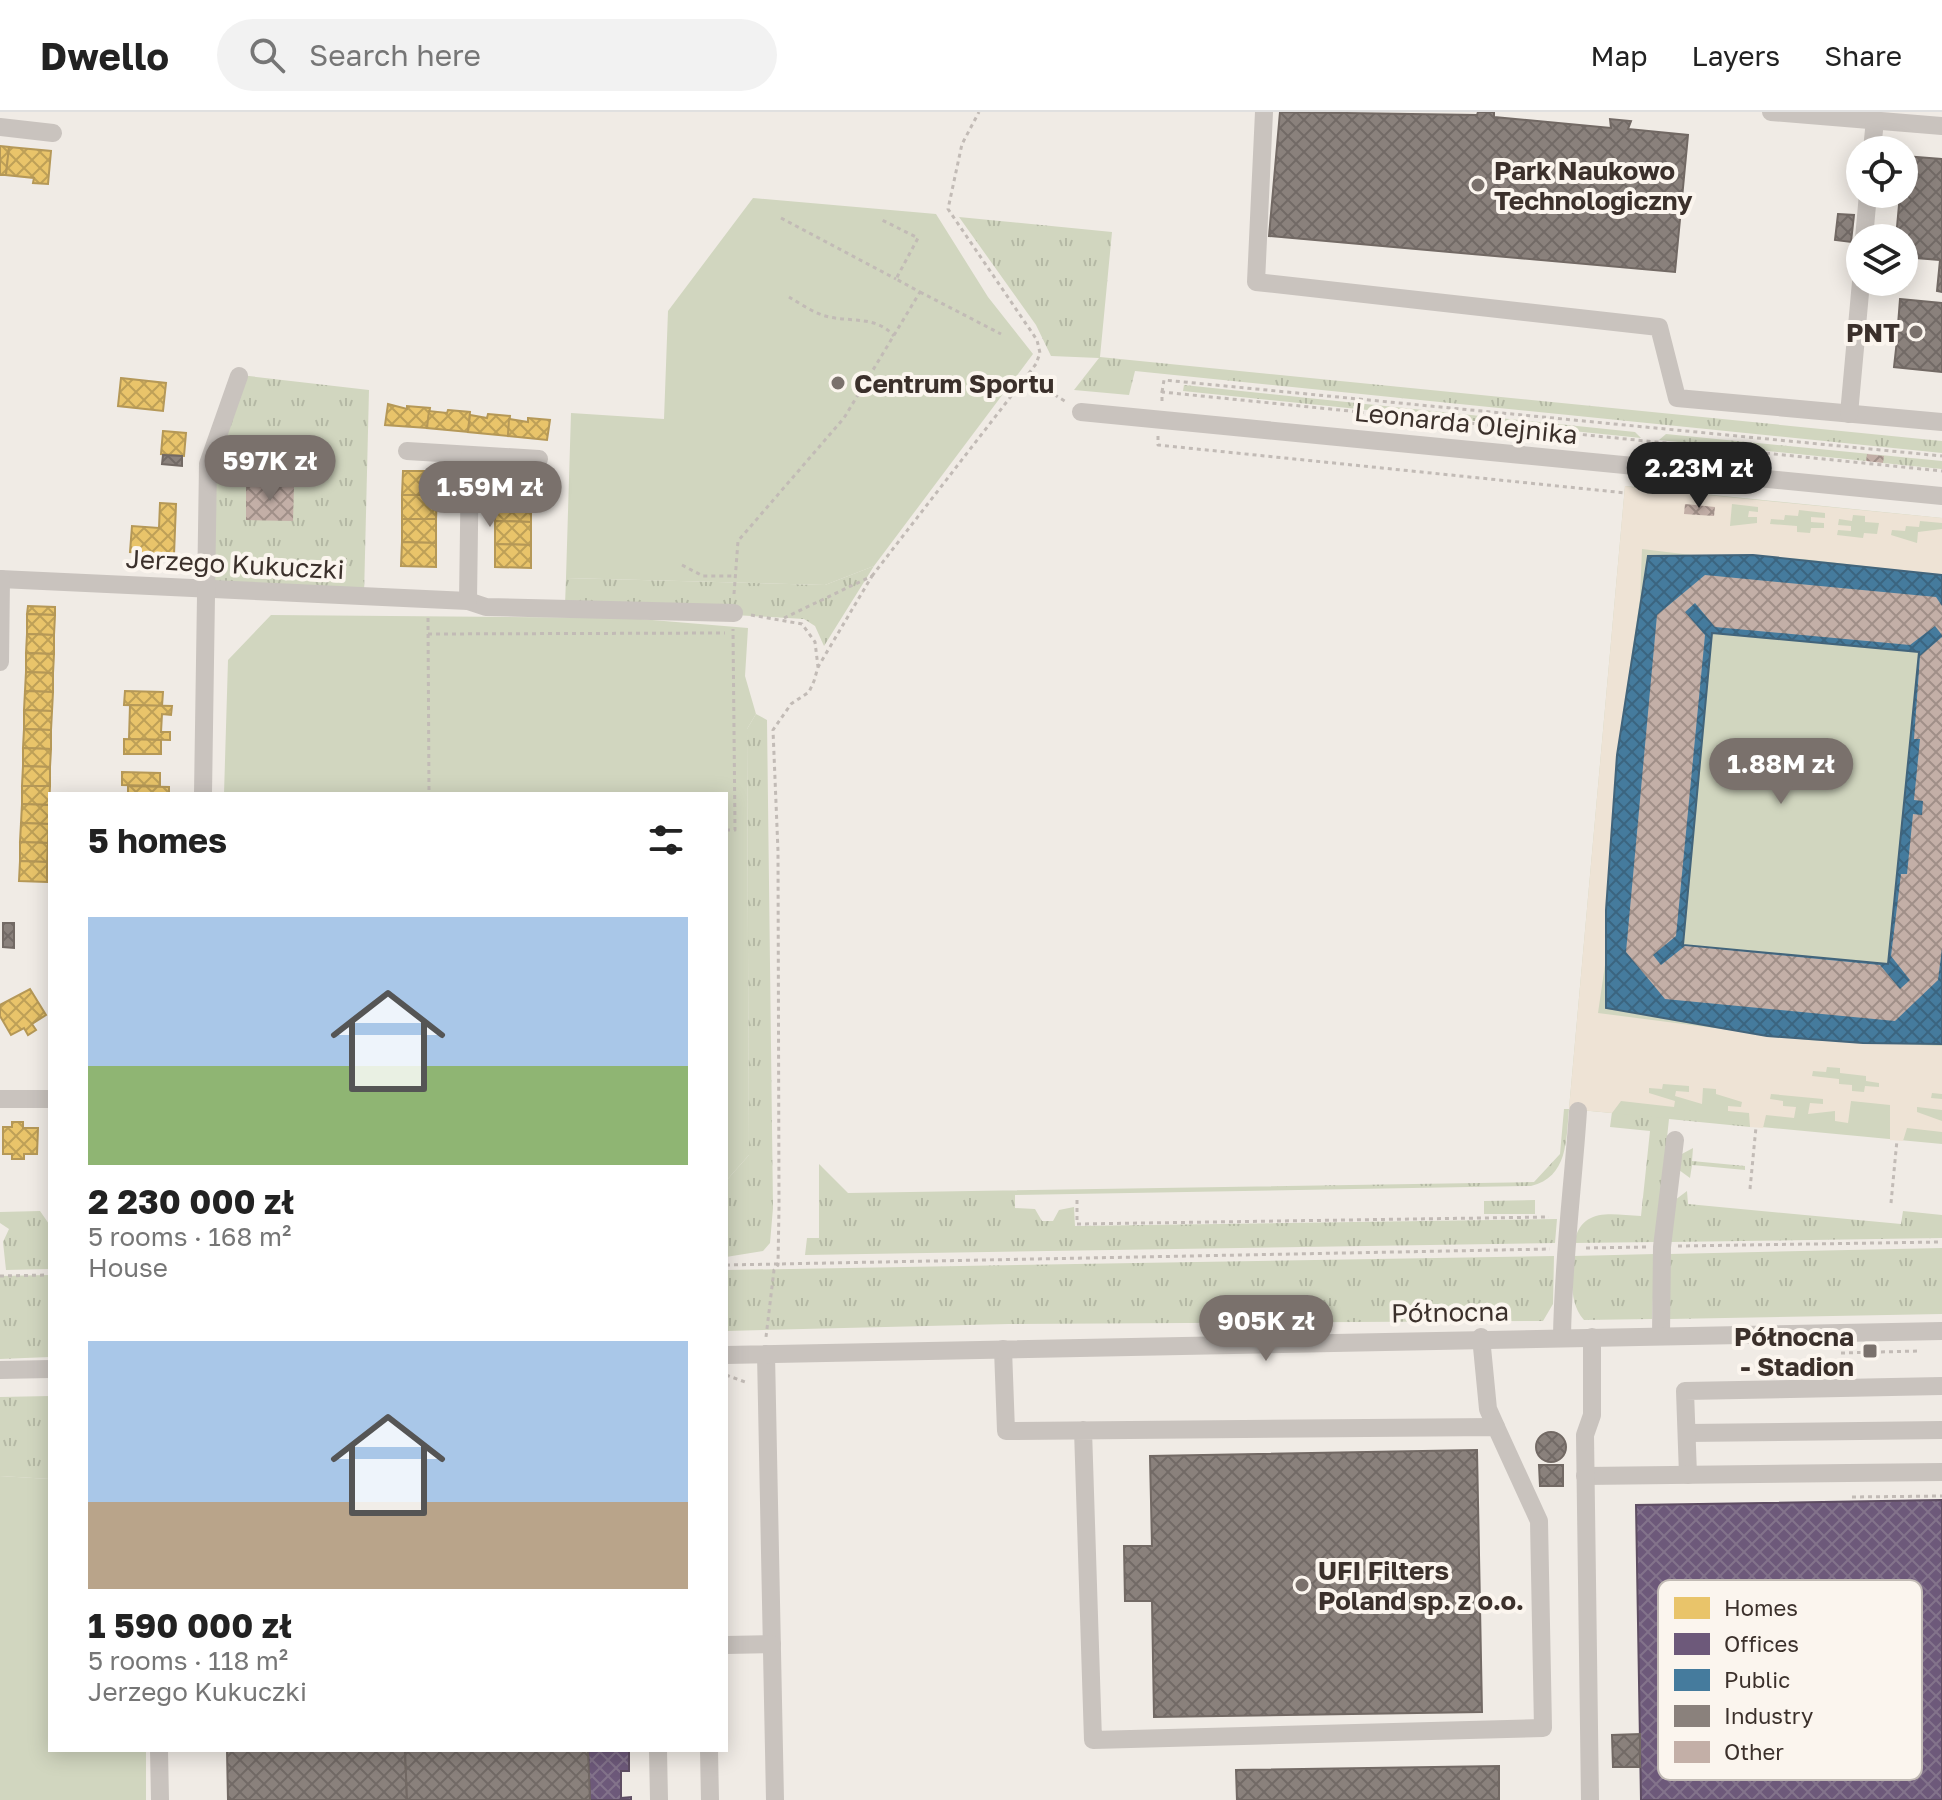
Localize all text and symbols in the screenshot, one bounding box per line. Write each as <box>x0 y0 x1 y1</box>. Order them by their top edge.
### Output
search box <box>217 19 777 91</box>
text: Dwello <box>40 33 169 78</box>
icon: search <box>245 33 289 77</box>
text: Search here <box>309 37 481 73</box>
text: Map <box>1590 39 1648 72</box>
text: Layers <box>1692 39 1780 72</box>
text: Share <box>1824 39 1902 72</box>
map controls <box>1846 136 1918 296</box>
button: locate <box>1846 136 1918 208</box>
place label: Park Naukowo Technologiczny <box>1494 155 1693 216</box>
marker: Park Naukowo Technologiczny <box>1469 176 1487 194</box>
button: layers <box>1846 224 1918 296</box>
place label: PNT <box>1846 317 1900 348</box>
marker: PNT <box>1907 323 1925 341</box>
place label: Centrum Sportu <box>854 368 1054 399</box>
marker: Centrum Sportu <box>829 374 847 392</box>
street label: Leonarda Olejnika <box>1353 396 1579 450</box>
pin: 597K zł <box>196 435 344 503</box>
pin: 2.23M zł <box>1616 442 1782 510</box>
text: 597K zł <box>223 445 317 476</box>
text: 2.23M zł <box>1645 452 1753 483</box>
pin: 1.59M zł <box>407 461 573 529</box>
text: 1.59M zł <box>437 471 543 502</box>
street label: Jerzego Kukuczki <box>125 543 345 585</box>
pin: 1.88M zł <box>1698 738 1864 806</box>
text: 1.88M zł <box>1727 748 1835 779</box>
icon: filters <box>644 818 688 862</box>
text: 5 homes <box>88 820 227 860</box>
icon: home <box>316 969 460 1113</box>
text: 2 230 000 zł <box>88 1181 294 1221</box>
text: 5 rooms · 168 m² <box>88 1221 291 1252</box>
text: House <box>88 1252 168 1283</box>
pin: 905K zł <box>1192 1295 1340 1363</box>
street label: Północna <box>1391 1295 1509 1329</box>
text: 905K zł <box>1217 1305 1315 1336</box>
place label: Północna - Stadion <box>1734 1321 1854 1382</box>
marker: Północna - Stadion <box>1861 1342 1879 1360</box>
icon: home <box>316 1393 460 1537</box>
place label: UFI Filters Poland sp. z o.o. <box>1318 1555 1524 1616</box>
marker: UFI Filters Poland sp. z o.o. <box>1293 1576 1311 1594</box>
legend <box>1658 1580 1922 1780</box>
text: Homes <box>1724 1594 1798 1621</box>
text: 1 590 000 zł <box>88 1605 292 1645</box>
text: Offices <box>1724 1630 1799 1657</box>
text: 5 rooms · 118 m² <box>88 1645 288 1676</box>
text: Public <box>1724 1666 1790 1693</box>
text: Jerzego Kukuczki <box>88 1676 307 1707</box>
text: Industry <box>1724 1702 1813 1729</box>
text: Other <box>1724 1738 1784 1765</box>

